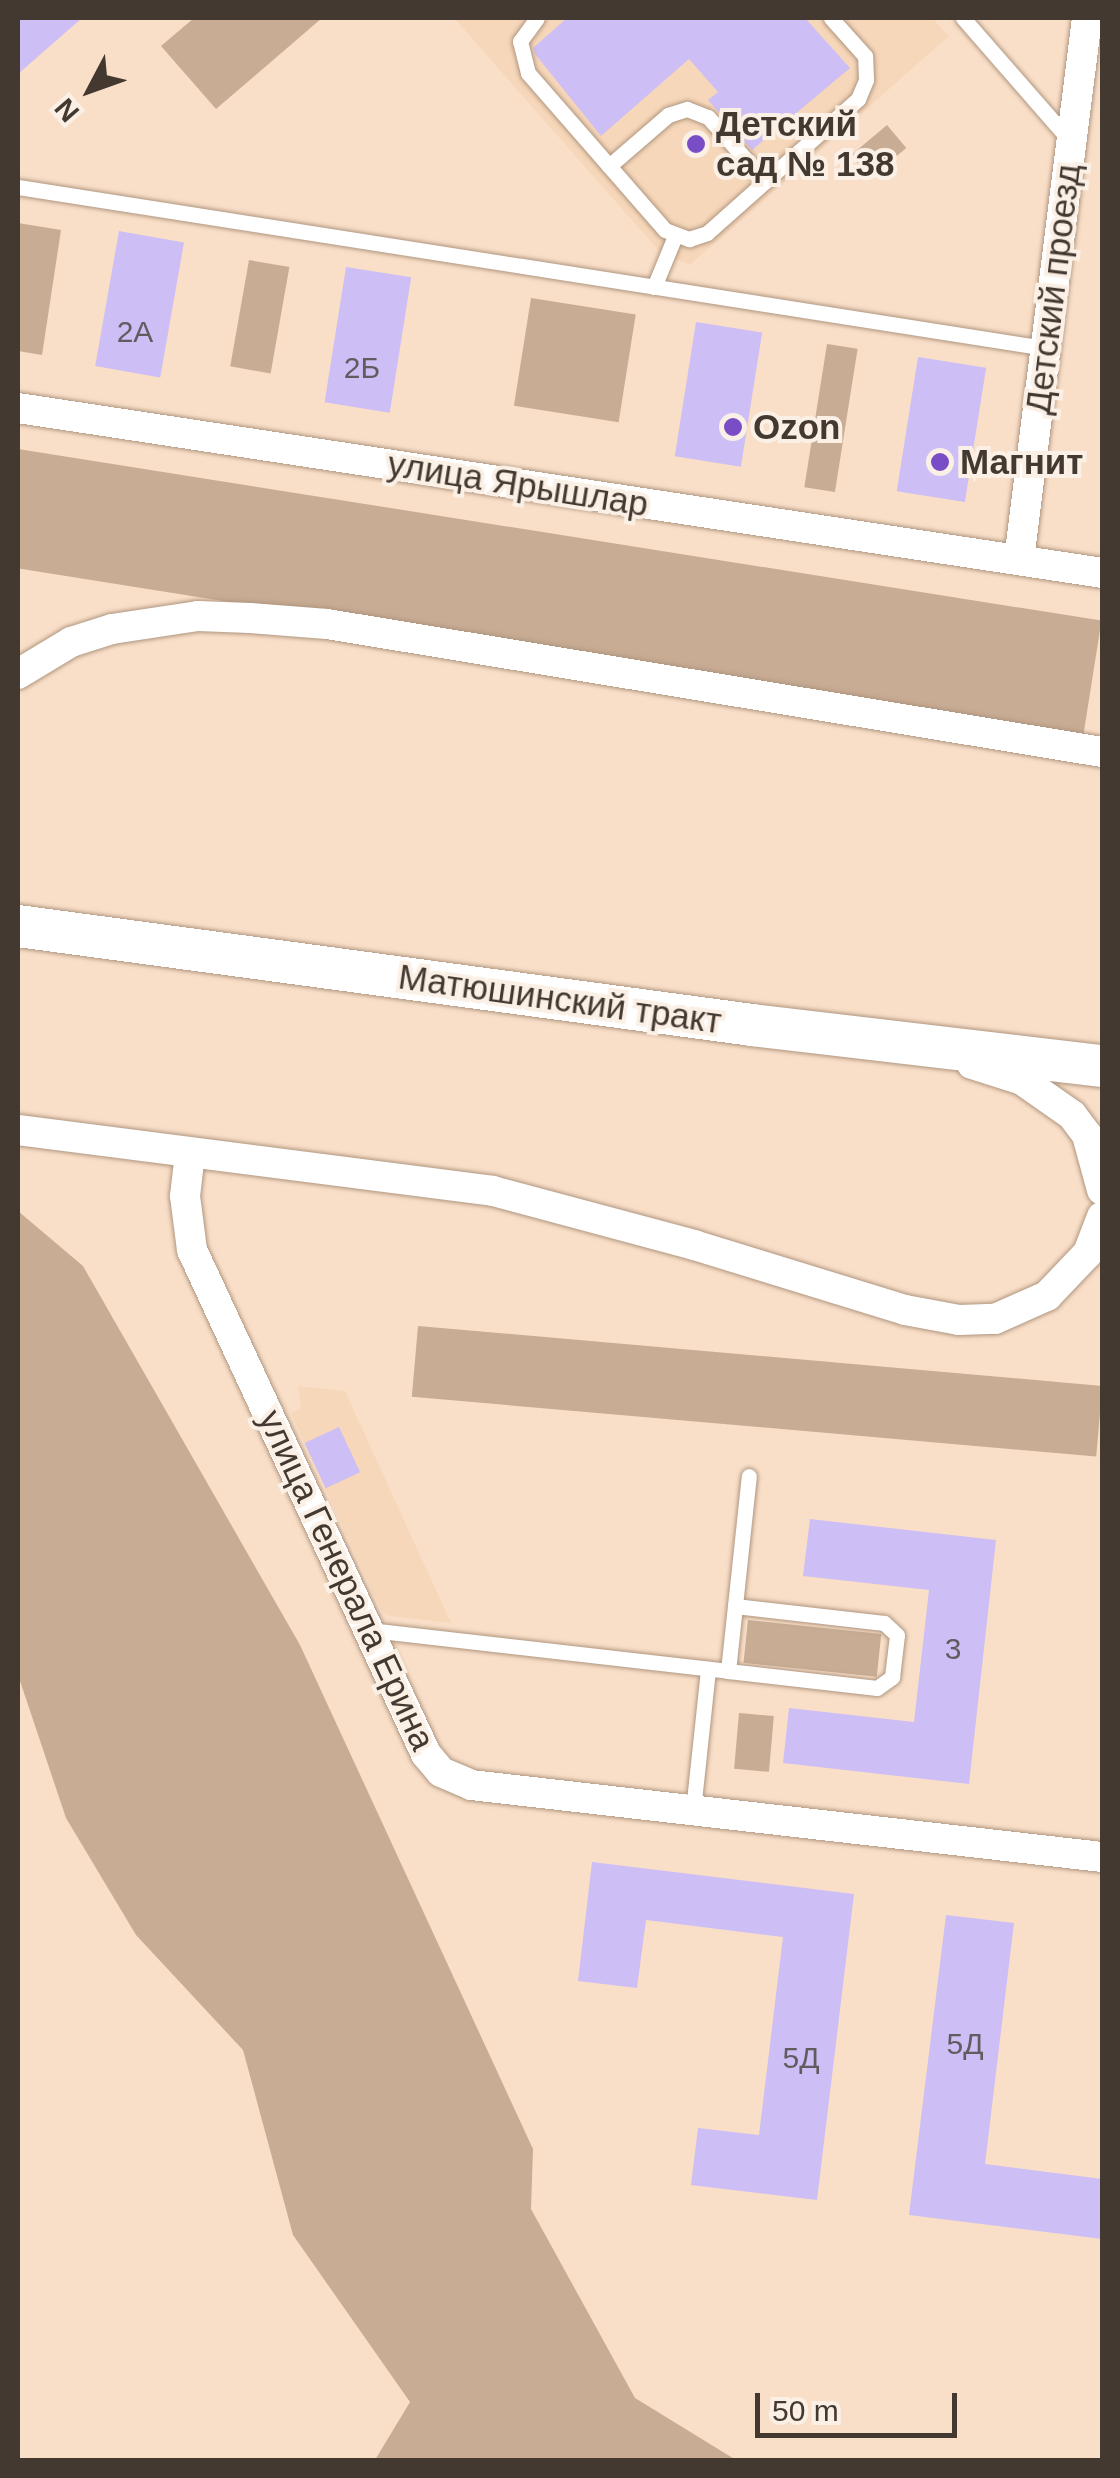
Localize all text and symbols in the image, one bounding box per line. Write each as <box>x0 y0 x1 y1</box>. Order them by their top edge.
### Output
north arrow <box>40 40 140 140</box>
text: N <box>49 92 85 128</box>
place label: Детский сад № 138 <box>716 103 894 185</box>
marker: Детский сад № 138 <box>685 133 707 155</box>
street label: Детский проезд <box>1017 162 1089 416</box>
house number: 2А <box>117 314 153 350</box>
house number: 2Б <box>344 350 380 386</box>
place label: Ozon <box>753 406 840 448</box>
marker: Ozon <box>722 416 744 438</box>
place label: Магнит <box>960 441 1083 483</box>
street label: улица Ярышлар <box>385 443 651 525</box>
marker: Магнит <box>929 451 951 473</box>
street label: Матюшинский тракт <box>396 956 724 1042</box>
street label: улица Генерала Ерина <box>250 1403 444 1757</box>
house number: 3 <box>945 1631 961 1667</box>
house number: 5Д <box>946 2026 984 2062</box>
house number: 5Д <box>782 2040 820 2076</box>
scale bar <box>760 2373 962 2435</box>
text: 50 m <box>772 2394 839 2427</box>

